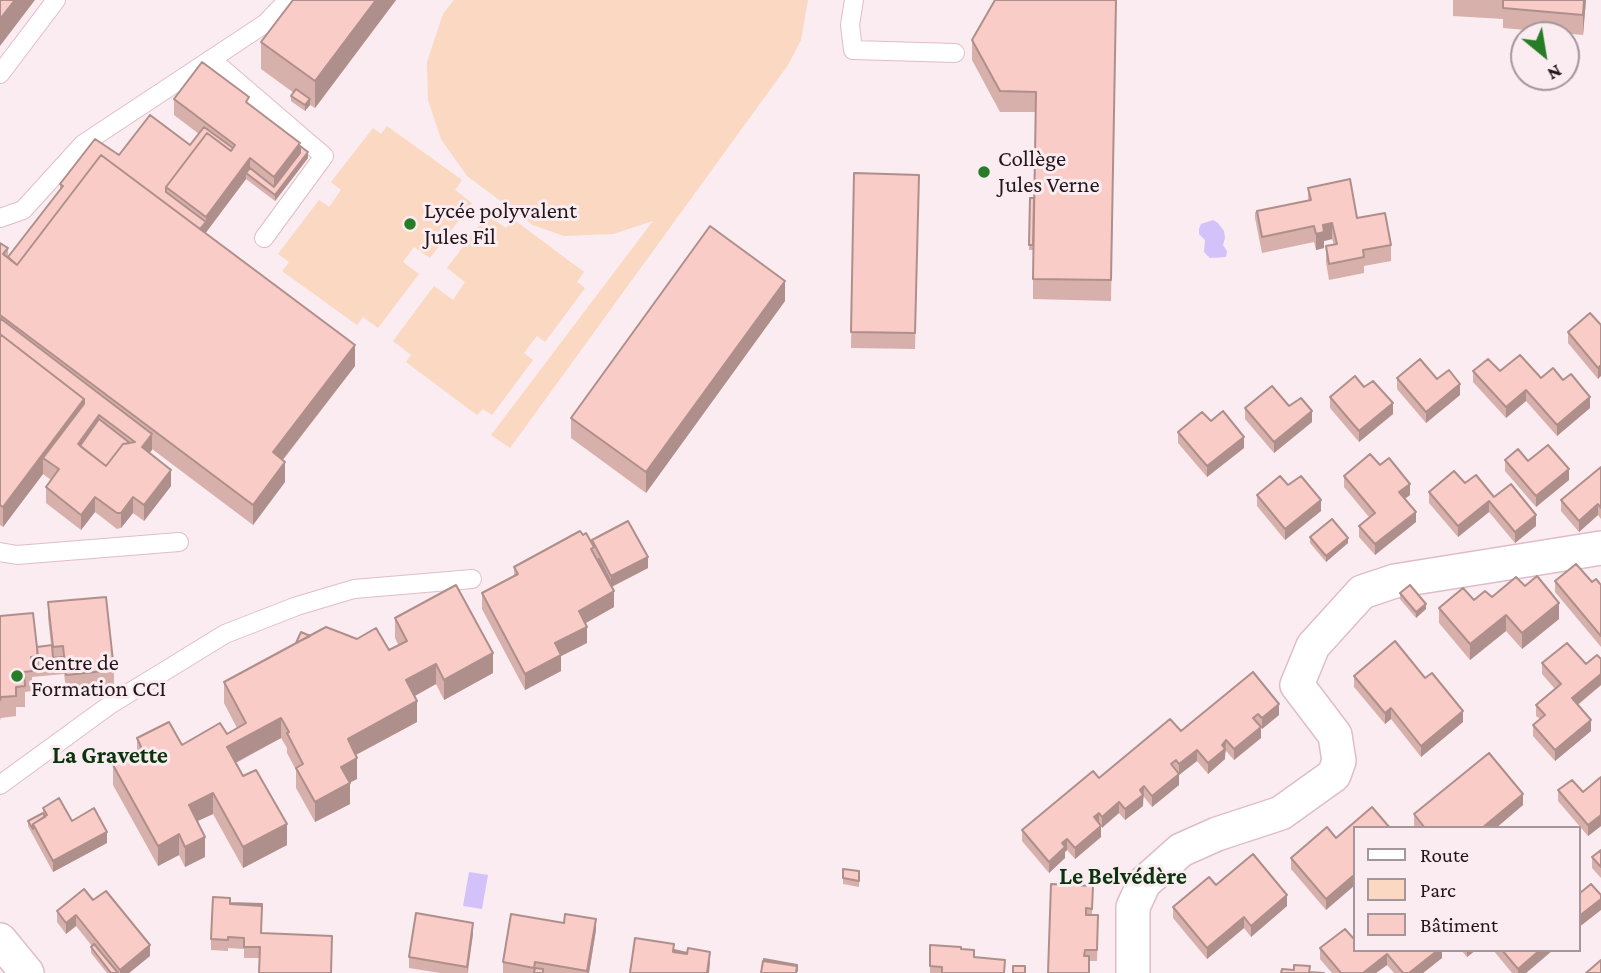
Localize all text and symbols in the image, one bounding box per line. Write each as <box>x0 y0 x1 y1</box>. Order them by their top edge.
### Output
north arrow <box>1510 21 1580 91</box>
text: N <box>1544 61 1566 85</box>
place label: Collège Jules Verne <box>998 145 1100 199</box>
marker: Collège Jules Verne <box>976 164 992 180</box>
place label: Lycée polyvalent Jules Fil <box>424 197 577 251</box>
marker: Lycée polyvalent Jules Fil <box>402 216 418 232</box>
place label: Centre de Formation CCI <box>31 649 166 703</box>
marker: Centre de Formation CCI <box>9 668 25 684</box>
district label: La Gravette <box>52 742 168 770</box>
legend <box>1352 826 1580 952</box>
text: Route <box>1420 843 1469 867</box>
district label: Le Belvédère <box>1059 863 1187 891</box>
text: Parc <box>1420 878 1456 902</box>
text: Bâtiment <box>1420 913 1498 937</box>

